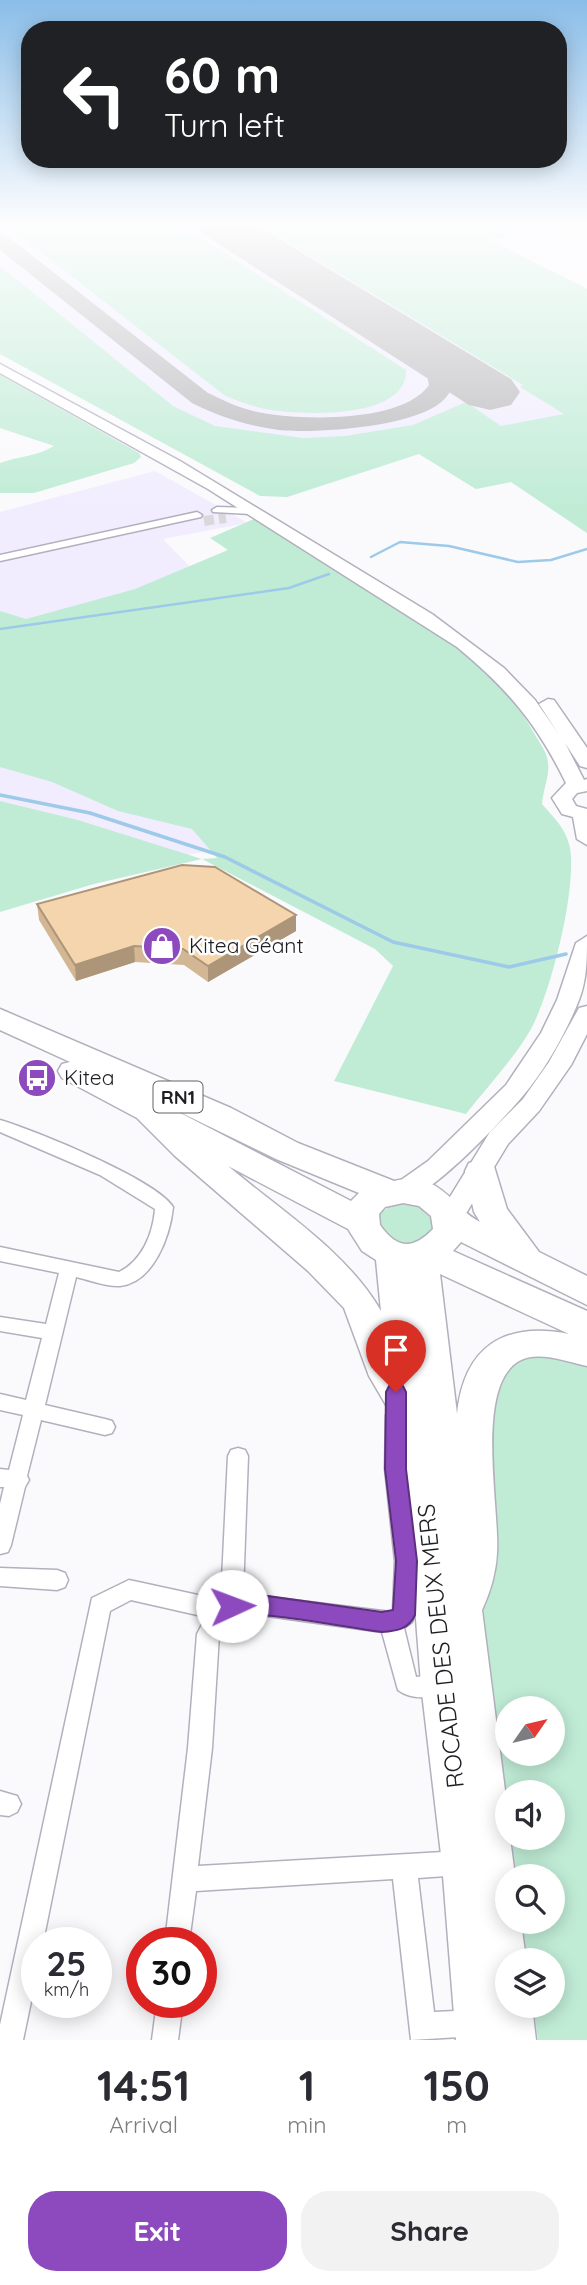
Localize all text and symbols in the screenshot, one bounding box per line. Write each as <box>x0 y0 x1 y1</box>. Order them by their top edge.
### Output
text: 60 m <box>164 44 280 105</box>
icon: left <box>49 49 140 140</box>
text: Turn left <box>164 105 285 145</box>
shop icon: Kitea Géant <box>141 925 183 967</box>
place label: Kitea Géant <box>189 932 304 958</box>
bus stop icon: Kitea <box>16 1057 58 1099</box>
place label: Kitea <box>64 1064 114 1090</box>
road number: RN1 <box>154 1082 202 1112</box>
pin <box>366 1320 426 1392</box>
icon: arrive <box>377 1331 415 1369</box>
street label: ROCADE DES DEUX MERS <box>410 1502 470 1790</box>
position arrow <box>195 1569 269 1643</box>
north arrow <box>495 1696 565 1766</box>
map controls <box>495 1696 565 2018</box>
button: sound <box>495 1780 565 1850</box>
button: search <box>495 1864 565 1934</box>
speed limit sign: 30 <box>126 1927 217 2018</box>
text: 25 <box>46 1941 87 1985</box>
button: layers <box>495 1948 565 2018</box>
text: km/h <box>44 1978 89 2001</box>
text: 14:51 <box>97 2059 190 2112</box>
text: 1 <box>299 2059 315 2112</box>
text: 150 <box>424 2059 490 2112</box>
text: Arrival <box>109 2110 178 2139</box>
text: min <box>287 2110 326 2139</box>
text: m <box>446 2110 467 2139</box>
button: Exit <box>28 2191 287 2271</box>
button: Share <box>301 2191 559 2271</box>

